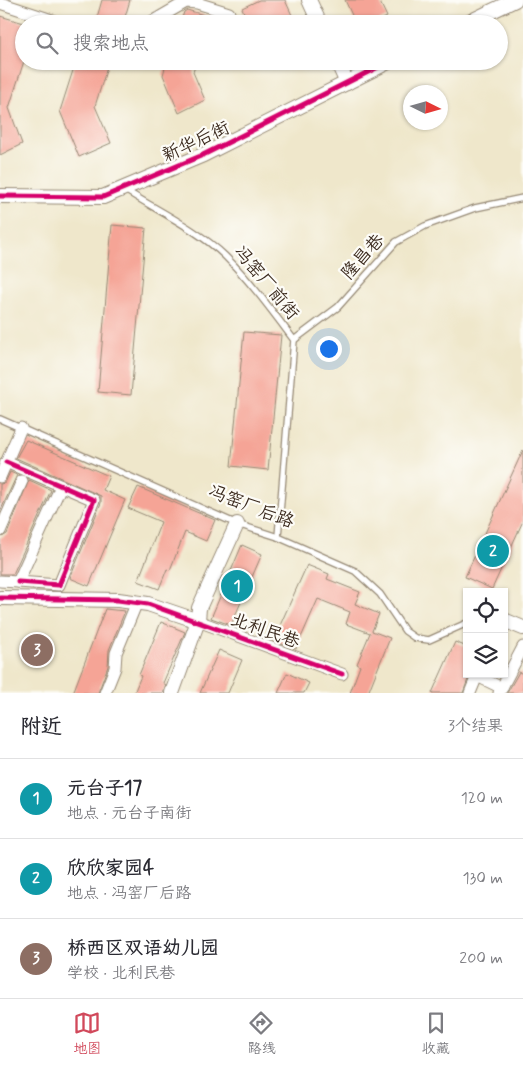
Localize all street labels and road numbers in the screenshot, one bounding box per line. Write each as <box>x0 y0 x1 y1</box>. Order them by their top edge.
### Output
street label: 新华后街 <box>158 116 234 168</box>
street label: 隆昌巷 <box>336 229 390 285</box>
street label: 冯窑厂前街 <box>228 241 304 325</box>
street label: 冯窑厂后路 <box>205 480 297 534</box>
street label: 北利民巷 <box>227 607 303 655</box>

